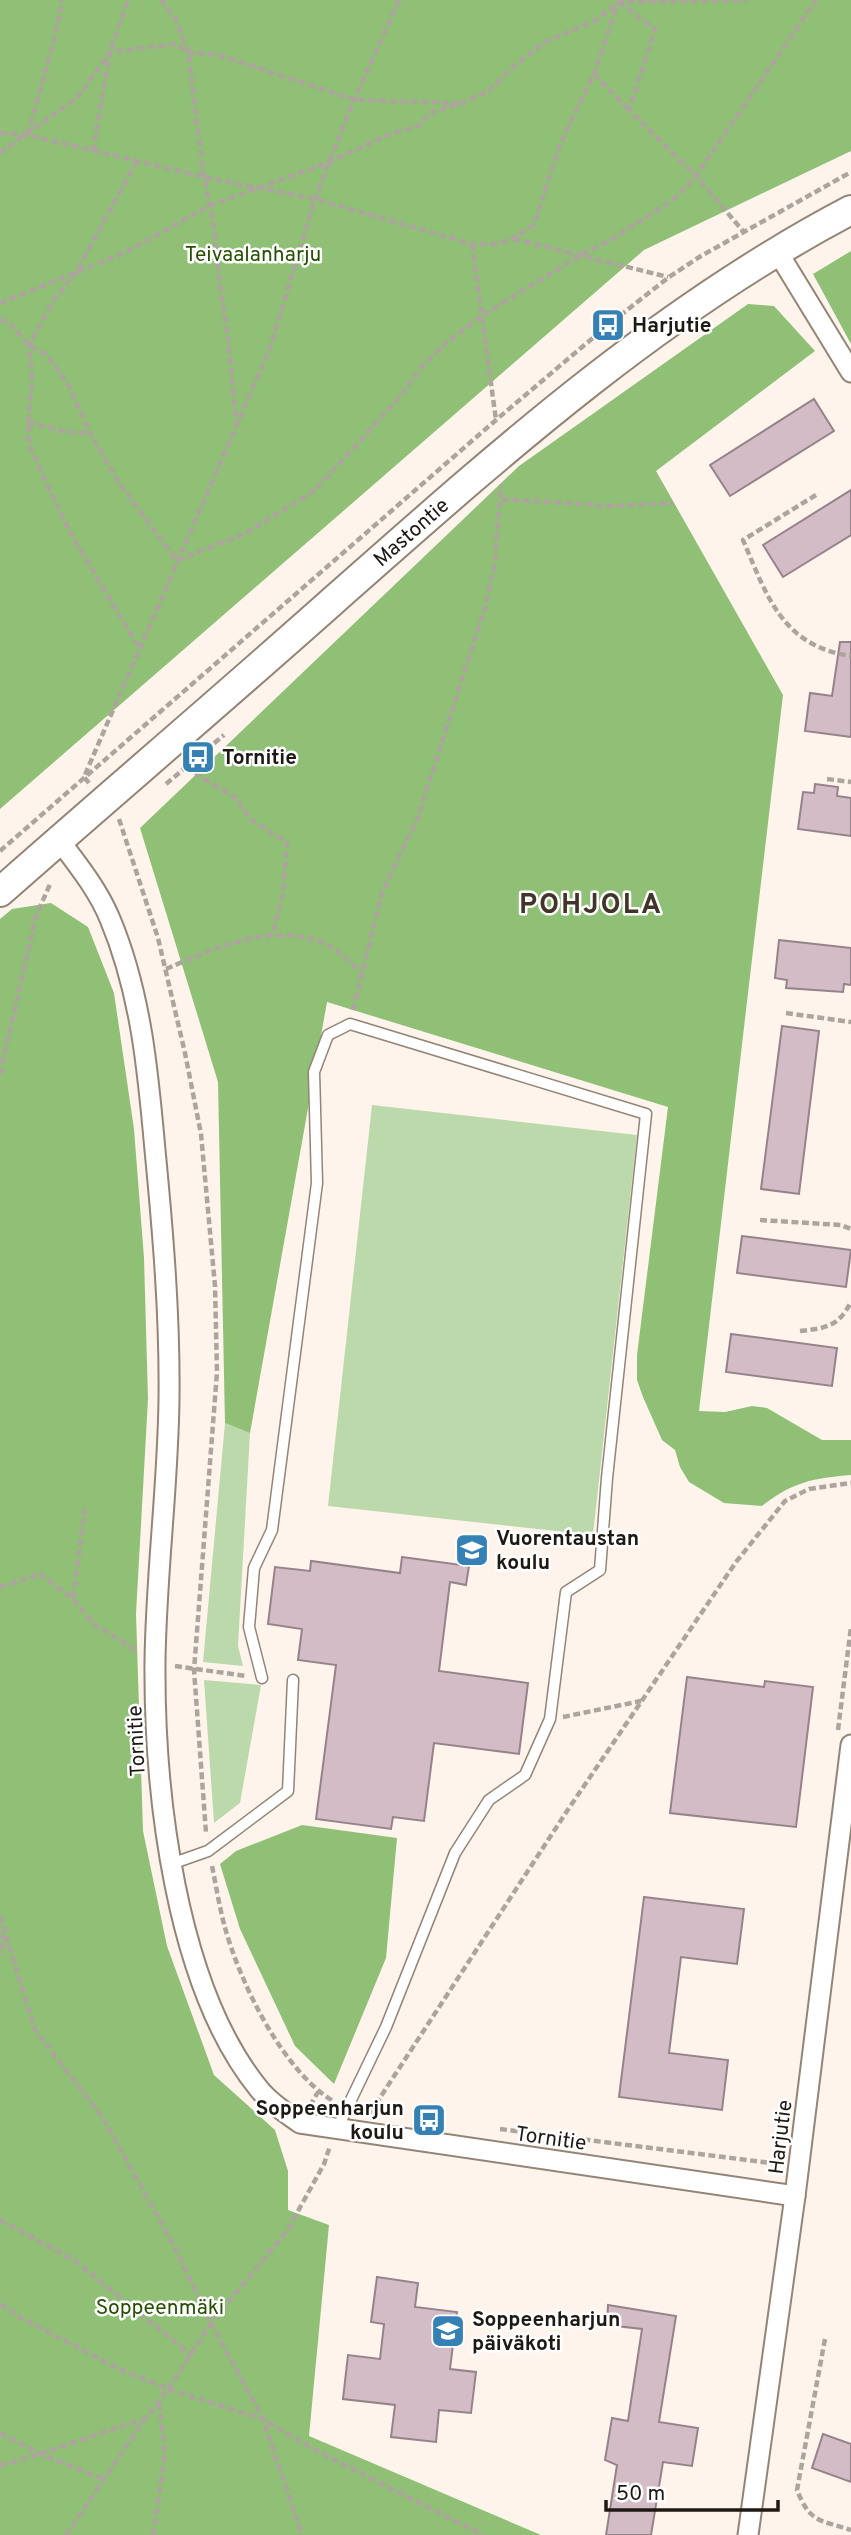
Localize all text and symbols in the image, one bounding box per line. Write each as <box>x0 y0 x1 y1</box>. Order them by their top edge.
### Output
park label: Teivaalanharju <box>185 242 321 269</box>
bus stop icon: Harjutie <box>589 306 627 344</box>
place label: Harjutie <box>632 313 711 340</box>
street label: Mastontie <box>368 493 456 573</box>
bus stop icon: Tornitie <box>179 738 217 776</box>
place label: Tornitie <box>222 745 297 772</box>
district label: POHJOLA <box>519 888 663 924</box>
place label: Vuorentaustan koulu <box>496 1526 639 1577</box>
school or university icon: Vuorentaustan koulu <box>453 1531 491 1569</box>
street label: Tornitie <box>122 1705 153 1777</box>
place label: Soppeenharjun koulu <box>256 2096 404 2147</box>
street label: Harjutie <box>764 2098 799 2176</box>
bus stop icon: Soppeenharjun koulu <box>410 2101 448 2139</box>
street label: Tornitie <box>514 2121 588 2158</box>
park label: Soppeenmäki <box>96 2295 224 2322</box>
place label: Soppeenharjun päiväkoti <box>472 2307 620 2358</box>
school or university icon: Soppeenharjun päiväkoti <box>429 2312 467 2350</box>
scale bar <box>606 2468 778 2512</box>
text: 50 m <box>616 2481 665 2508</box>

